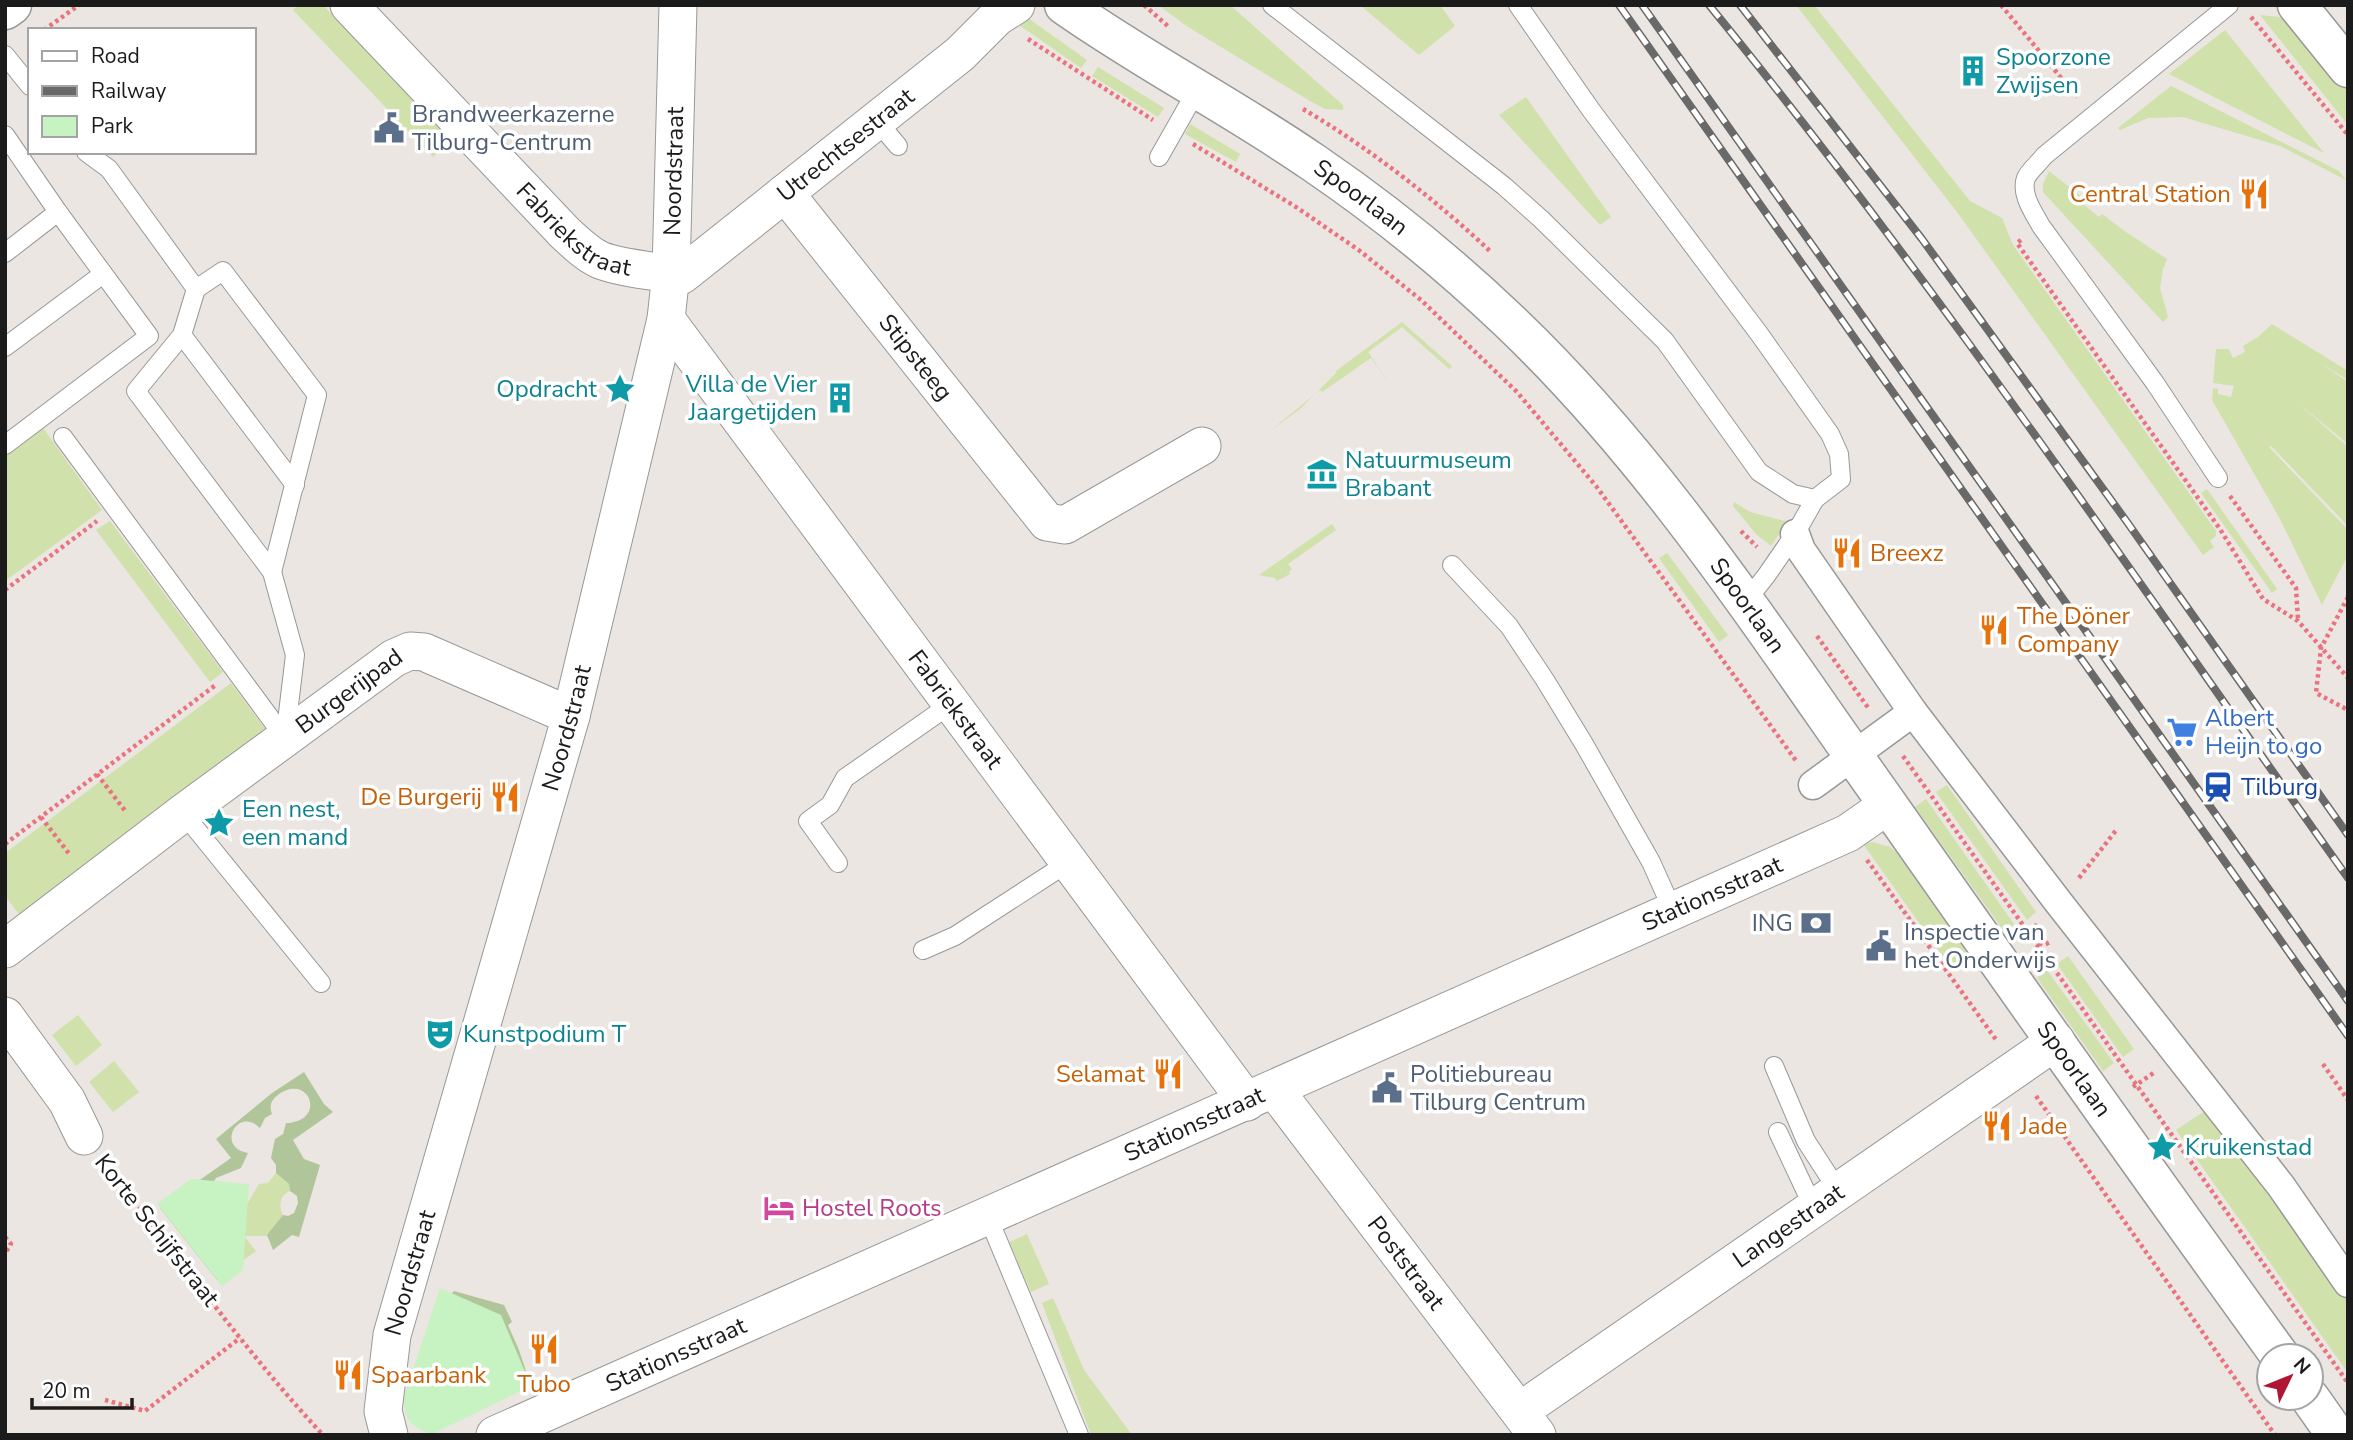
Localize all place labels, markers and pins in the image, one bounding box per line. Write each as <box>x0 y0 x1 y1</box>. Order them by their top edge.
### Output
place label: Spoorzone Zwijsen <box>1996 41 2111 101</box>
building icon: Spoorzone Zwijsen <box>1956 54 1990 88</box>
place label: Brandweerkazerne Tilburg-Centrum <box>412 98 614 158</box>
public building icon: Brandweerkazerne Tilburg-Centrum <box>372 111 406 145</box>
restaurant icon: Central Station <box>2237 177 2271 211</box>
place label: Central Station <box>2070 178 2231 210</box>
place label: Villa de Vier Jaargetijden <box>684 368 817 428</box>
place icon: Opdracht <box>603 372 637 406</box>
place label: Opdracht <box>496 373 598 405</box>
building icon: Villa de Vier Jaargetijden <box>823 381 857 415</box>
place label: Natuurmuseum Brabant <box>1345 444 1512 504</box>
museum icon: Natuurmuseum Brabant <box>1305 457 1339 491</box>
restaurant icon: Breexz <box>1830 536 1864 570</box>
place label: Breexz <box>1870 537 1944 569</box>
place label: The Döner Company <box>2017 600 2131 660</box>
restaurant icon: The Döner Company <box>1977 613 2011 647</box>
place label: Albert Heijn to go <box>2205 702 2322 762</box>
supermarket icon: Albert Heijn to go <box>2165 715 2199 749</box>
station icon: Tilburg <box>2201 770 2235 804</box>
place label: Tilburg <box>2241 771 2318 803</box>
restaurant icon: De Burgerij <box>488 780 522 814</box>
place label: De Burgerij <box>360 781 482 813</box>
place label: Een nest, een mand <box>242 793 348 853</box>
place icon: Een nest, een mand <box>202 806 236 840</box>
bank icon: ING <box>1799 906 1833 940</box>
place label: ING <box>1752 907 1793 939</box>
place label: Inspectie van het Onderwijs <box>1904 916 2056 976</box>
public building icon: Inspectie van het Onderwijs <box>1864 929 1898 963</box>
theatre icon: Kunstpodium T <box>423 1017 457 1051</box>
place label: Kunstpodium T <box>463 1018 627 1050</box>
restaurant icon: Selamat <box>1151 1057 1185 1091</box>
place label: Selamat <box>1056 1058 1146 1090</box>
place label: Politiebureau Tilburg Centrum <box>1410 1058 1586 1118</box>
public building icon: Politiebureau Tilburg Centrum <box>1370 1071 1404 1105</box>
restaurant icon: Jade <box>1980 1109 2014 1143</box>
place label: Jade <box>2019 1110 2067 1142</box>
place icon: Kruikenstad <box>2145 1130 2179 1164</box>
place label: Kruikenstad <box>2185 1131 2312 1163</box>
hotel icon: Hostel Roots <box>762 1191 796 1225</box>
place label: Hostel Roots <box>802 1192 942 1224</box>
restaurant icon: Tubo <box>527 1332 561 1366</box>
restaurant icon: Spaarbank <box>331 1358 365 1392</box>
place label: Spaarbank <box>371 1359 487 1391</box>
place label: Tubo <box>517 1368 571 1400</box>

